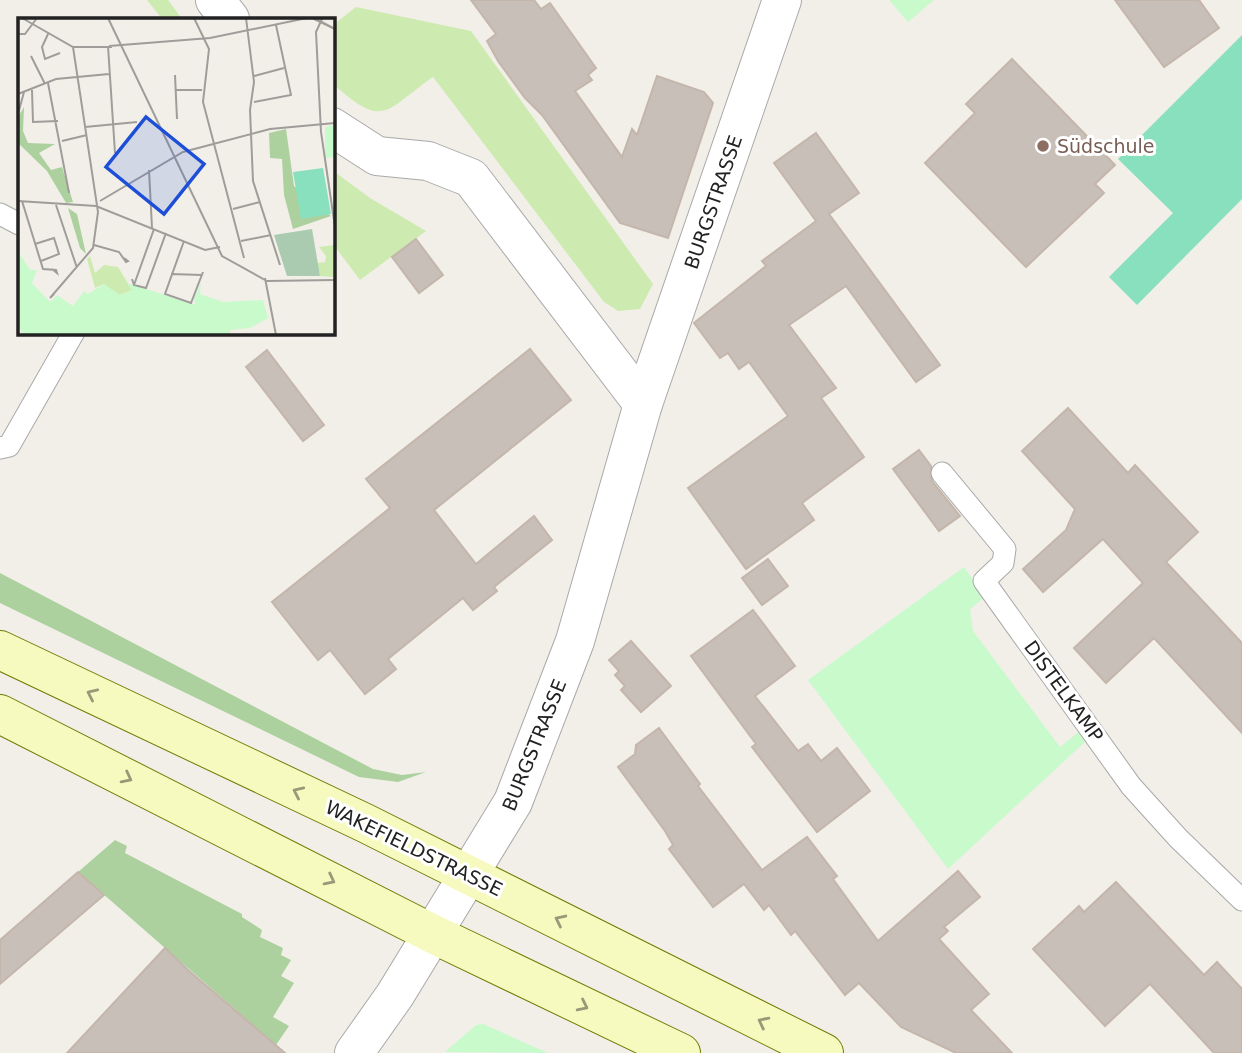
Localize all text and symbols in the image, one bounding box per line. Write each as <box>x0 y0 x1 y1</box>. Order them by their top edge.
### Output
inset map <box>18 18 334 334</box>
street label: BURGSTRASSE <box>680 132 746 272</box>
place label: Südschule <box>1057 135 1155 157</box>
marker: Südschule <box>1035 138 1051 154</box>
street label: DISTELKAMP <box>1020 636 1108 746</box>
street label: BURGSTRASSE <box>498 676 570 814</box>
one-way arrow <box>87 689 99 703</box>
one-way arrow <box>120 769 132 783</box>
one-way arrow <box>293 786 305 800</box>
street label: WAKEFIELDSTRASSE <box>322 796 506 900</box>
one-way arrow <box>323 872 335 885</box>
one-way arrow <box>555 914 567 928</box>
one-way arrow <box>576 997 588 1011</box>
one-way arrow <box>758 1017 770 1031</box>

